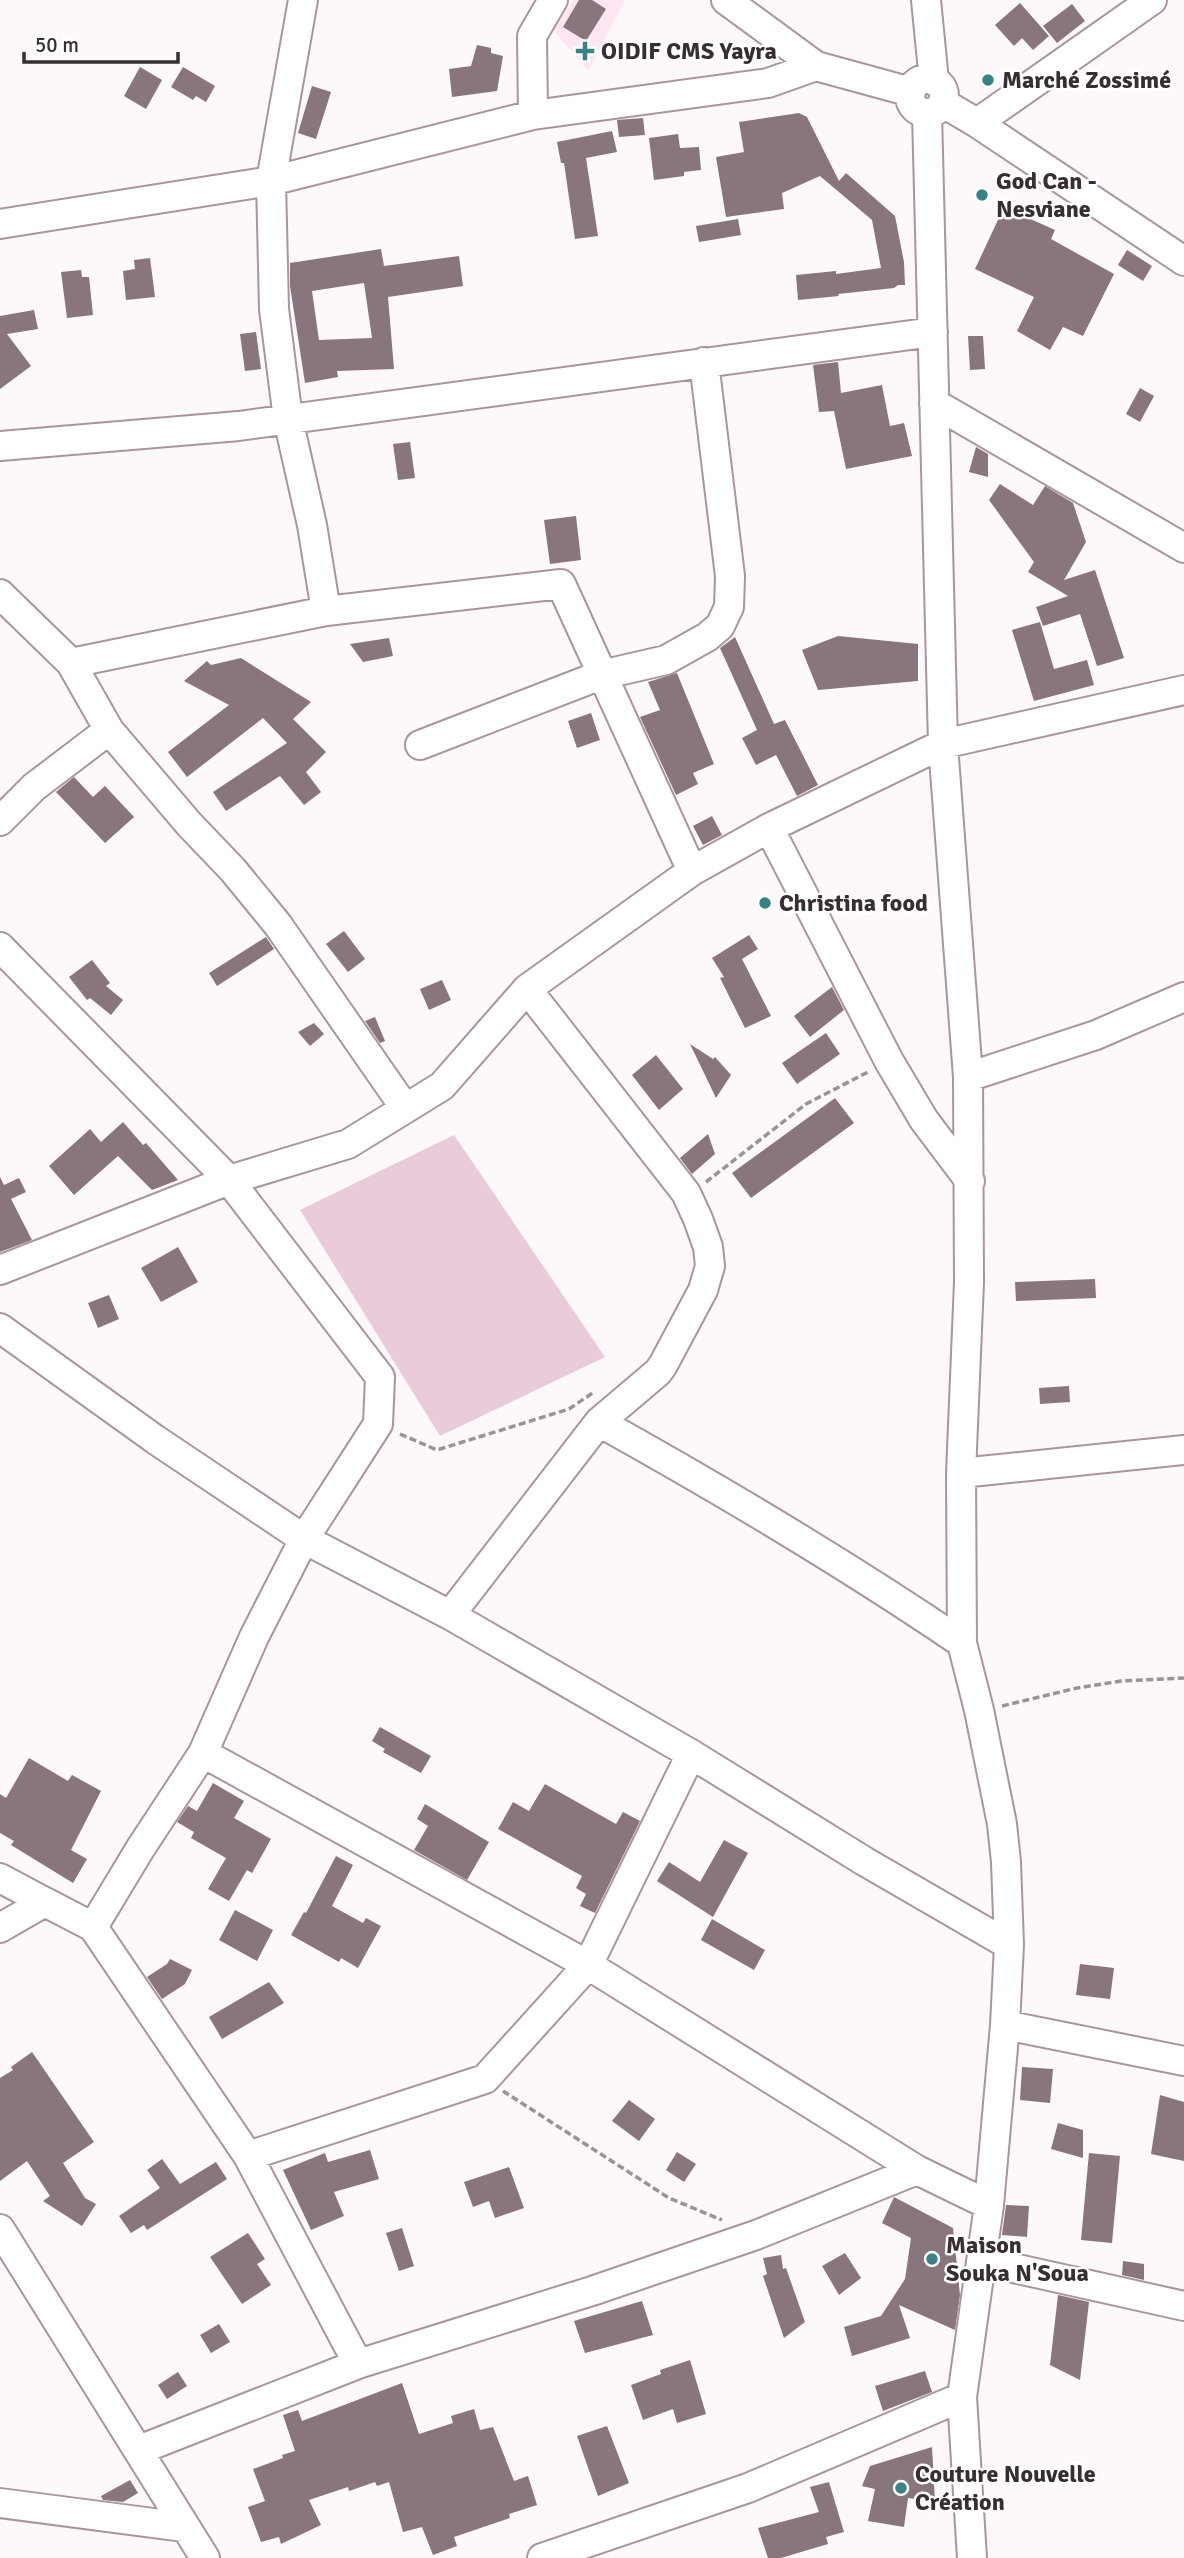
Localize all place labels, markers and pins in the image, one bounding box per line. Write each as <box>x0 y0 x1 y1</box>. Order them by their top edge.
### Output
place label: OIDIF CMS Yayra <box>601 36 777 66</box>
marker: OIDIF CMS Yayra <box>575 41 595 61</box>
place label: Marché Zossimé <box>1002 65 1171 95</box>
marker: Marché Zossimé <box>980 72 996 88</box>
place label: God Can - Nesviane <box>996 166 1097 224</box>
marker: God Can - Nesviane <box>974 187 990 203</box>
place label: Christina food <box>779 888 928 918</box>
marker: Christina food <box>757 895 773 911</box>
place label: Maison Souka N'Soua <box>946 2230 1089 2288</box>
marker: Maison Souka N'Soua <box>924 2251 940 2267</box>
place label: Couture Nouvelle Création <box>915 2459 1096 2517</box>
marker: Couture Nouvelle Création <box>893 2480 909 2496</box>

